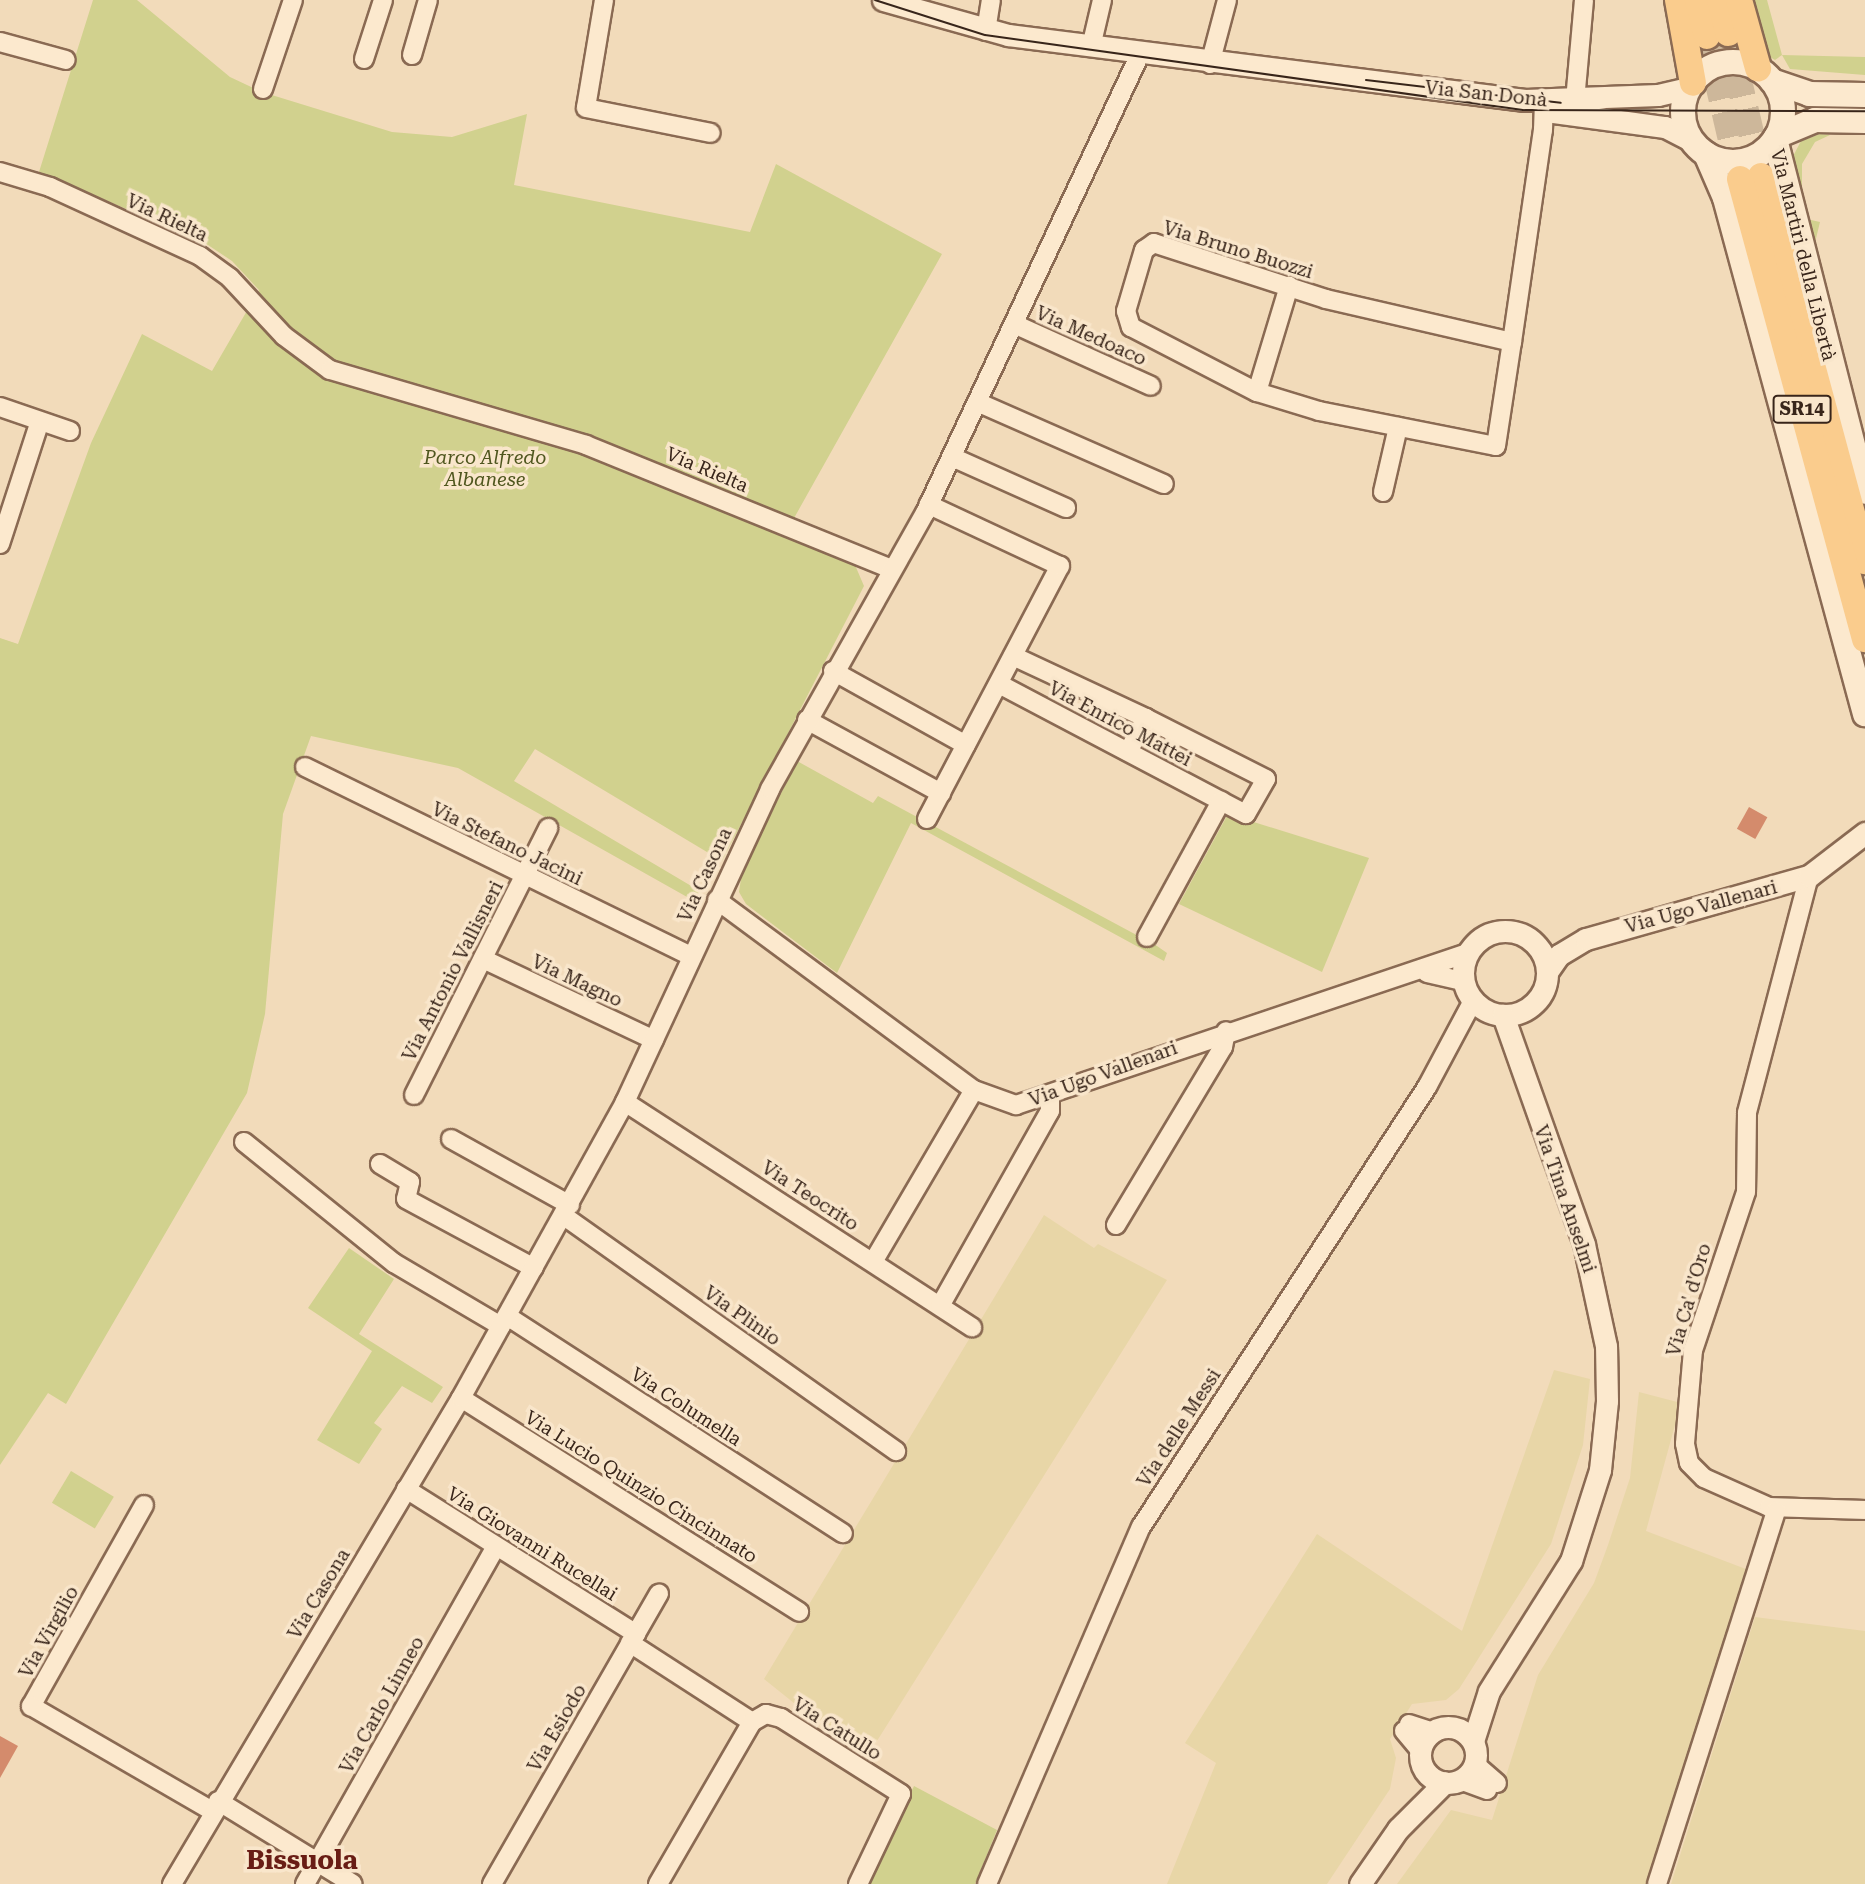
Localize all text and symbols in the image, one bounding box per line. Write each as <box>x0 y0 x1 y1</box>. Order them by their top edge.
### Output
street label: Via San Donà <box>1424 76 1548 112</box>
street label: Via Martiri della Libertà <box>1766 147 1840 363</box>
street label: Via Rielta <box>123 189 211 247</box>
street label: Via Bruno Buozzi <box>1160 216 1316 284</box>
street label: Via Medoaco <box>1032 301 1150 371</box>
road number: SR14 <box>1772 394 1832 424</box>
street label: Via Rielta <box>662 442 752 498</box>
park label: Parco Alfredo Albanese <box>424 447 546 491</box>
street label: Via Enrico Mattei <box>1045 677 1195 771</box>
street label: Via Stefano Jacini <box>428 798 586 890</box>
street label: Via Casona <box>673 824 737 926</box>
street label: Via Ugo Vallenari <box>1622 876 1780 938</box>
street label: Via Antonio Vallisneri <box>398 877 508 1065</box>
street label: Via Magno <box>528 950 626 1012</box>
street label: Via Ugo Vallenari <box>1026 1037 1180 1111</box>
street label: Via Tina Anselmi <box>1529 1122 1601 1276</box>
street label: Via Teocrito <box>757 1156 863 1236</box>
street label: Via Ca' d'Oro <box>1662 1241 1716 1359</box>
street label: Via Plinio <box>699 1281 785 1351</box>
street label: Via Columella <box>626 1363 746 1451</box>
street label: Via delle Messi <box>1132 1365 1226 1491</box>
street label: Via Lucio Quinzio Cincinnato <box>521 1406 761 1568</box>
street label: Via Giovanni Rucellai <box>443 1482 621 1606</box>
street label: Via Casona <box>283 1545 355 1643</box>
street label: Via Virgilio <box>14 1582 84 1682</box>
street label: Via Carlo Linneo <box>335 1633 429 1777</box>
street label: Via Esiodo <box>523 1680 591 1776</box>
street label: Via Catullo <box>788 1693 886 1765</box>
district label: Bissuola <box>246 1845 358 1877</box>

